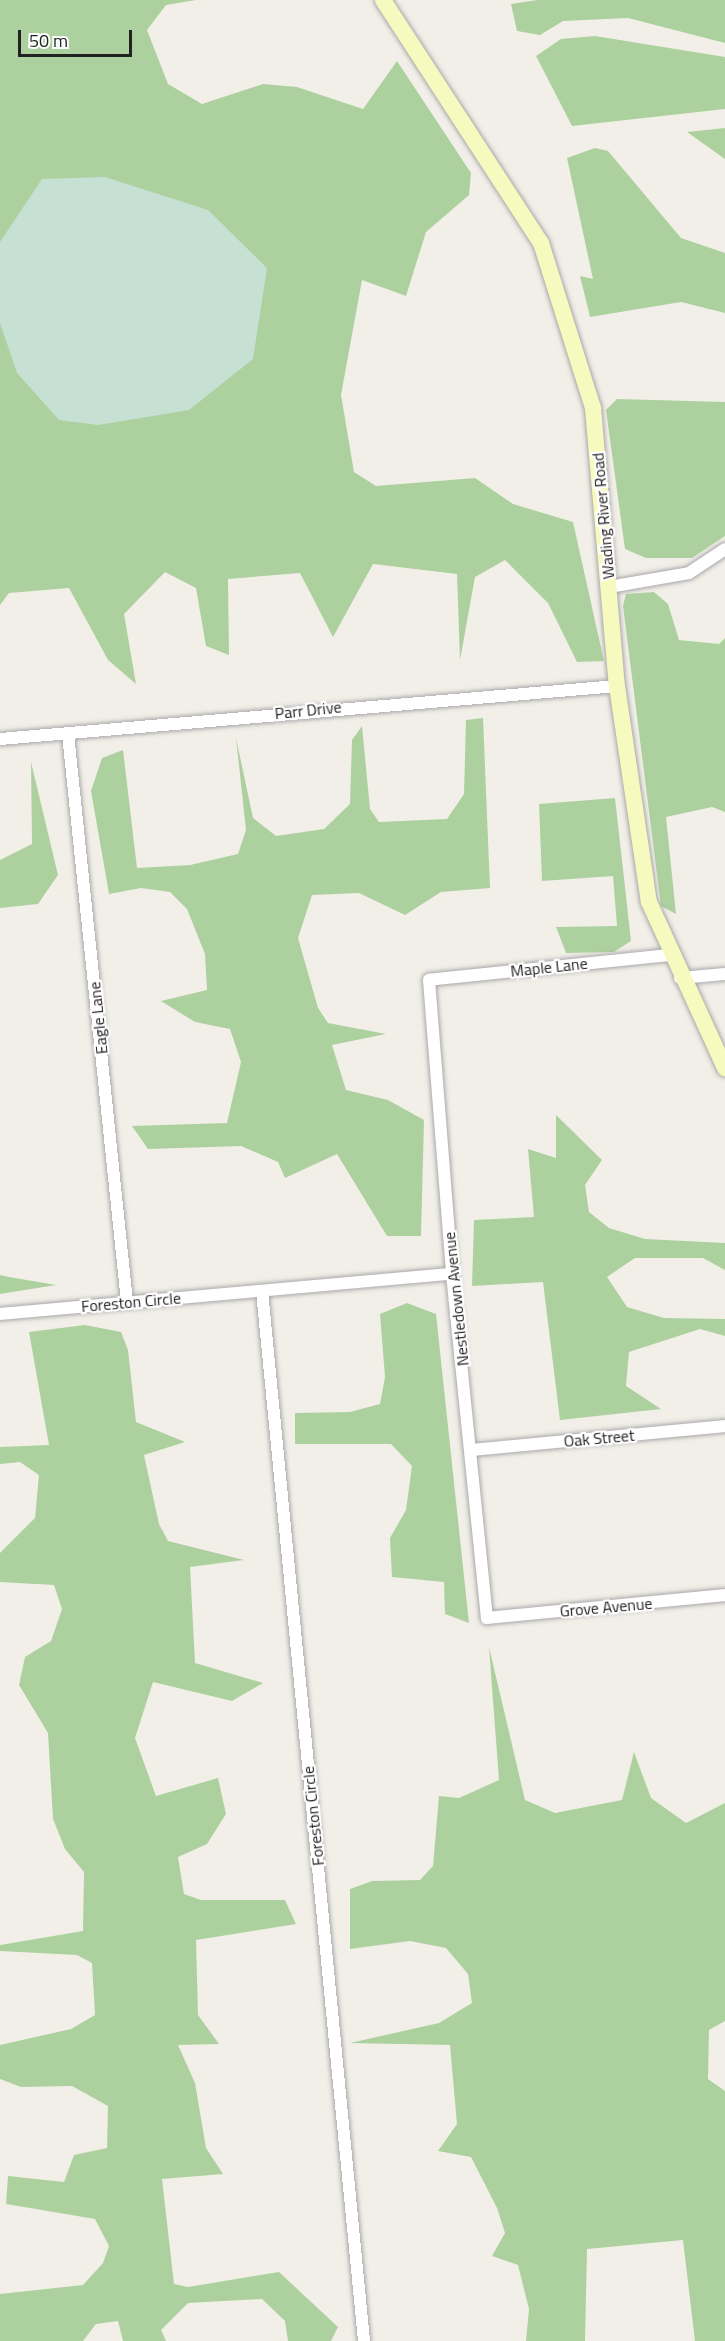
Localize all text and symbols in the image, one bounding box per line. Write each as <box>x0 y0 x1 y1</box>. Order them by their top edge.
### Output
scale bar <box>21 18 135 56</box>
text: 50 m <box>29 27 68 54</box>
street label: Wading River Road <box>588 452 618 580</box>
street label: Parr Drive <box>274 697 342 723</box>
street label: Maple Lane <box>509 953 589 981</box>
street label: Eagle Lane <box>85 981 111 1055</box>
street label: Nestledown Avenue <box>439 1231 473 1367</box>
street label: Foreston Circle <box>80 1288 182 1316</box>
street label: Oak Street <box>563 1425 635 1451</box>
street label: Grove Avenue <box>559 1593 653 1621</box>
street label: Foreston Circle <box>298 1765 328 1867</box>

